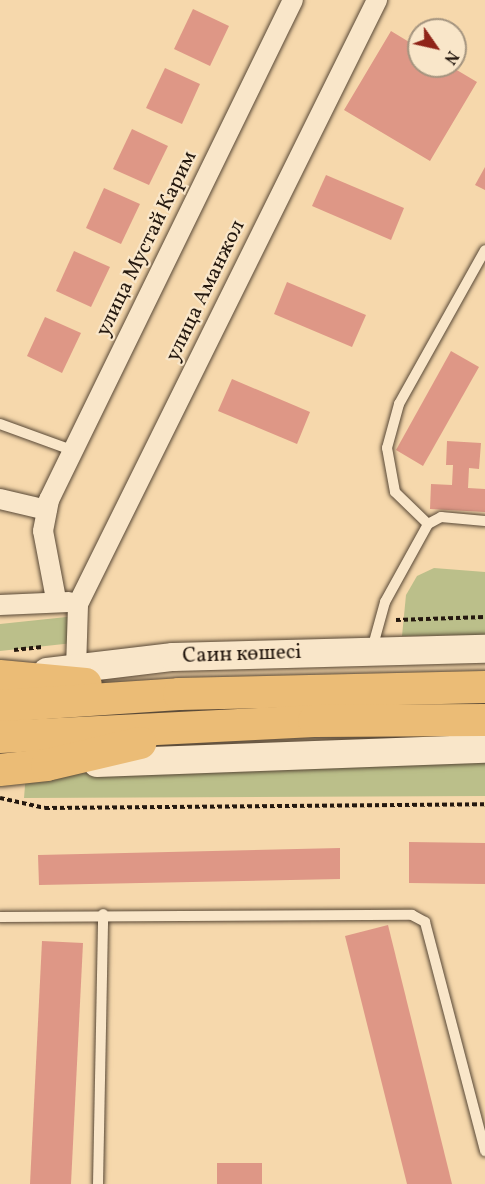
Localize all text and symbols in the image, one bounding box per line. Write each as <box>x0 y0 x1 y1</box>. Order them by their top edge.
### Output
north arrow <box>407 18 467 78</box>
text: N <box>438 46 463 68</box>
street label: улица Мустай Карим <box>91 147 203 341</box>
street label: улица Аманжол <box>161 216 251 366</box>
street label: Саин көшесі <box>182 640 302 670</box>

